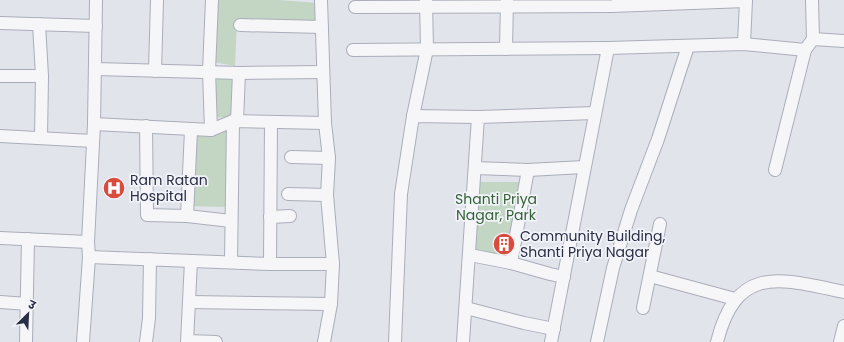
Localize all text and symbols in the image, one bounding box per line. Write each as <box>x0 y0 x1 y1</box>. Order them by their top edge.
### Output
place label: Ram Ratan Hospital <box>130 170 208 206</box>
hospital icon: Ram Ratan Hospital <box>101 175 127 201</box>
park label: Shanti Priya Nagar, Park <box>455 189 537 225</box>
place label: Community Building, Shanti Priya Nagar <box>520 226 665 262</box>
building icon: Community Building, Shanti Priya Nagar <box>491 231 517 257</box>
north arrow <box>8 294 48 334</box>
text: उ <box>25 296 39 314</box>

